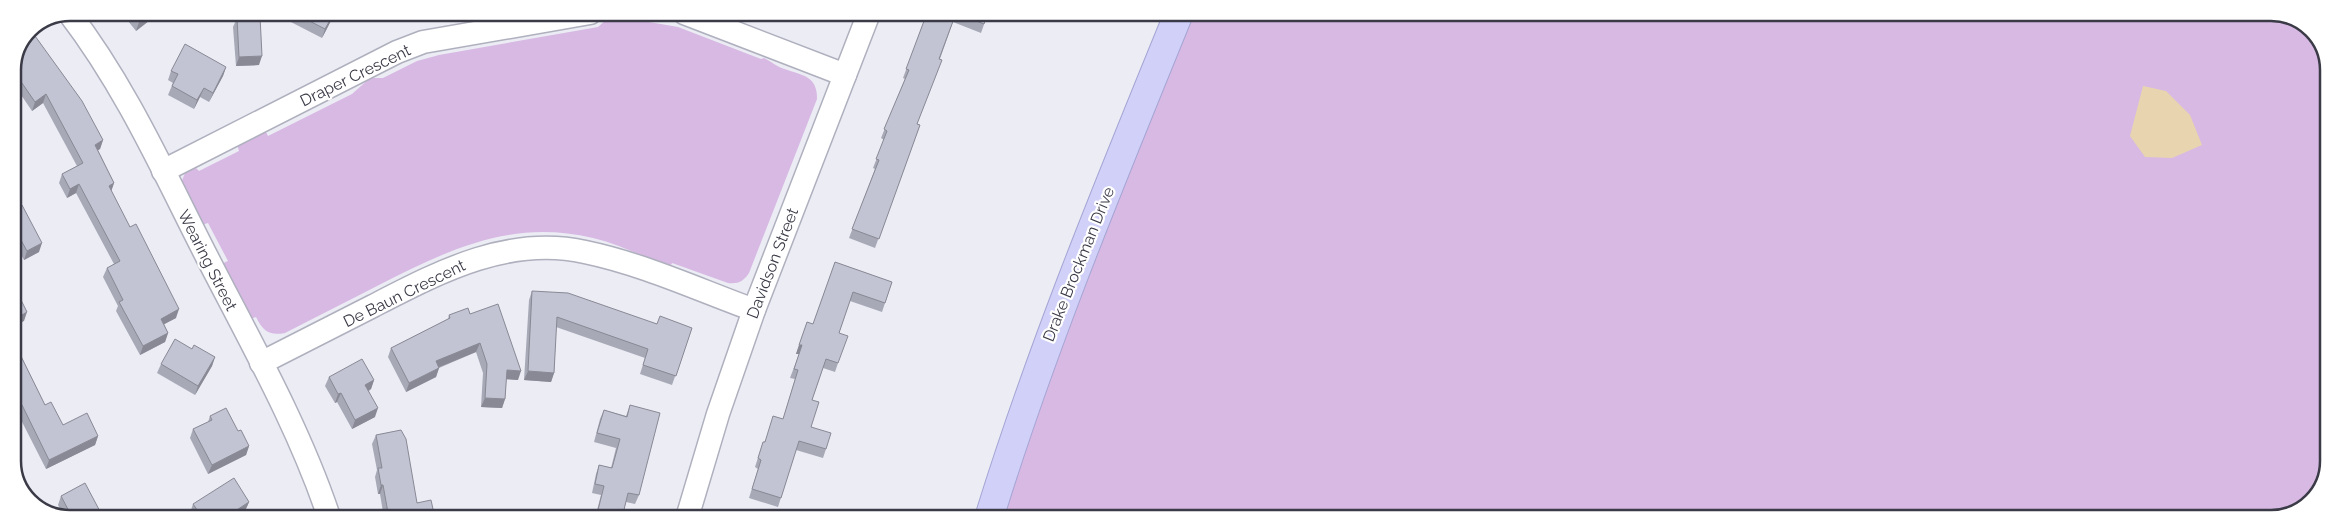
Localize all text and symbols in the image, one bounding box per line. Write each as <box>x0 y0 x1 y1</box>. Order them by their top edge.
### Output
street label: Draper Crescent <box>297 40 414 110</box>
street label: Drake Brockman Drive <box>1039 184 1118 344</box>
street label: Davidson Street <box>743 205 802 321</box>
street label: Wearing Street <box>174 207 241 314</box>
street label: De Baun Crescent <box>340 255 469 331</box>

